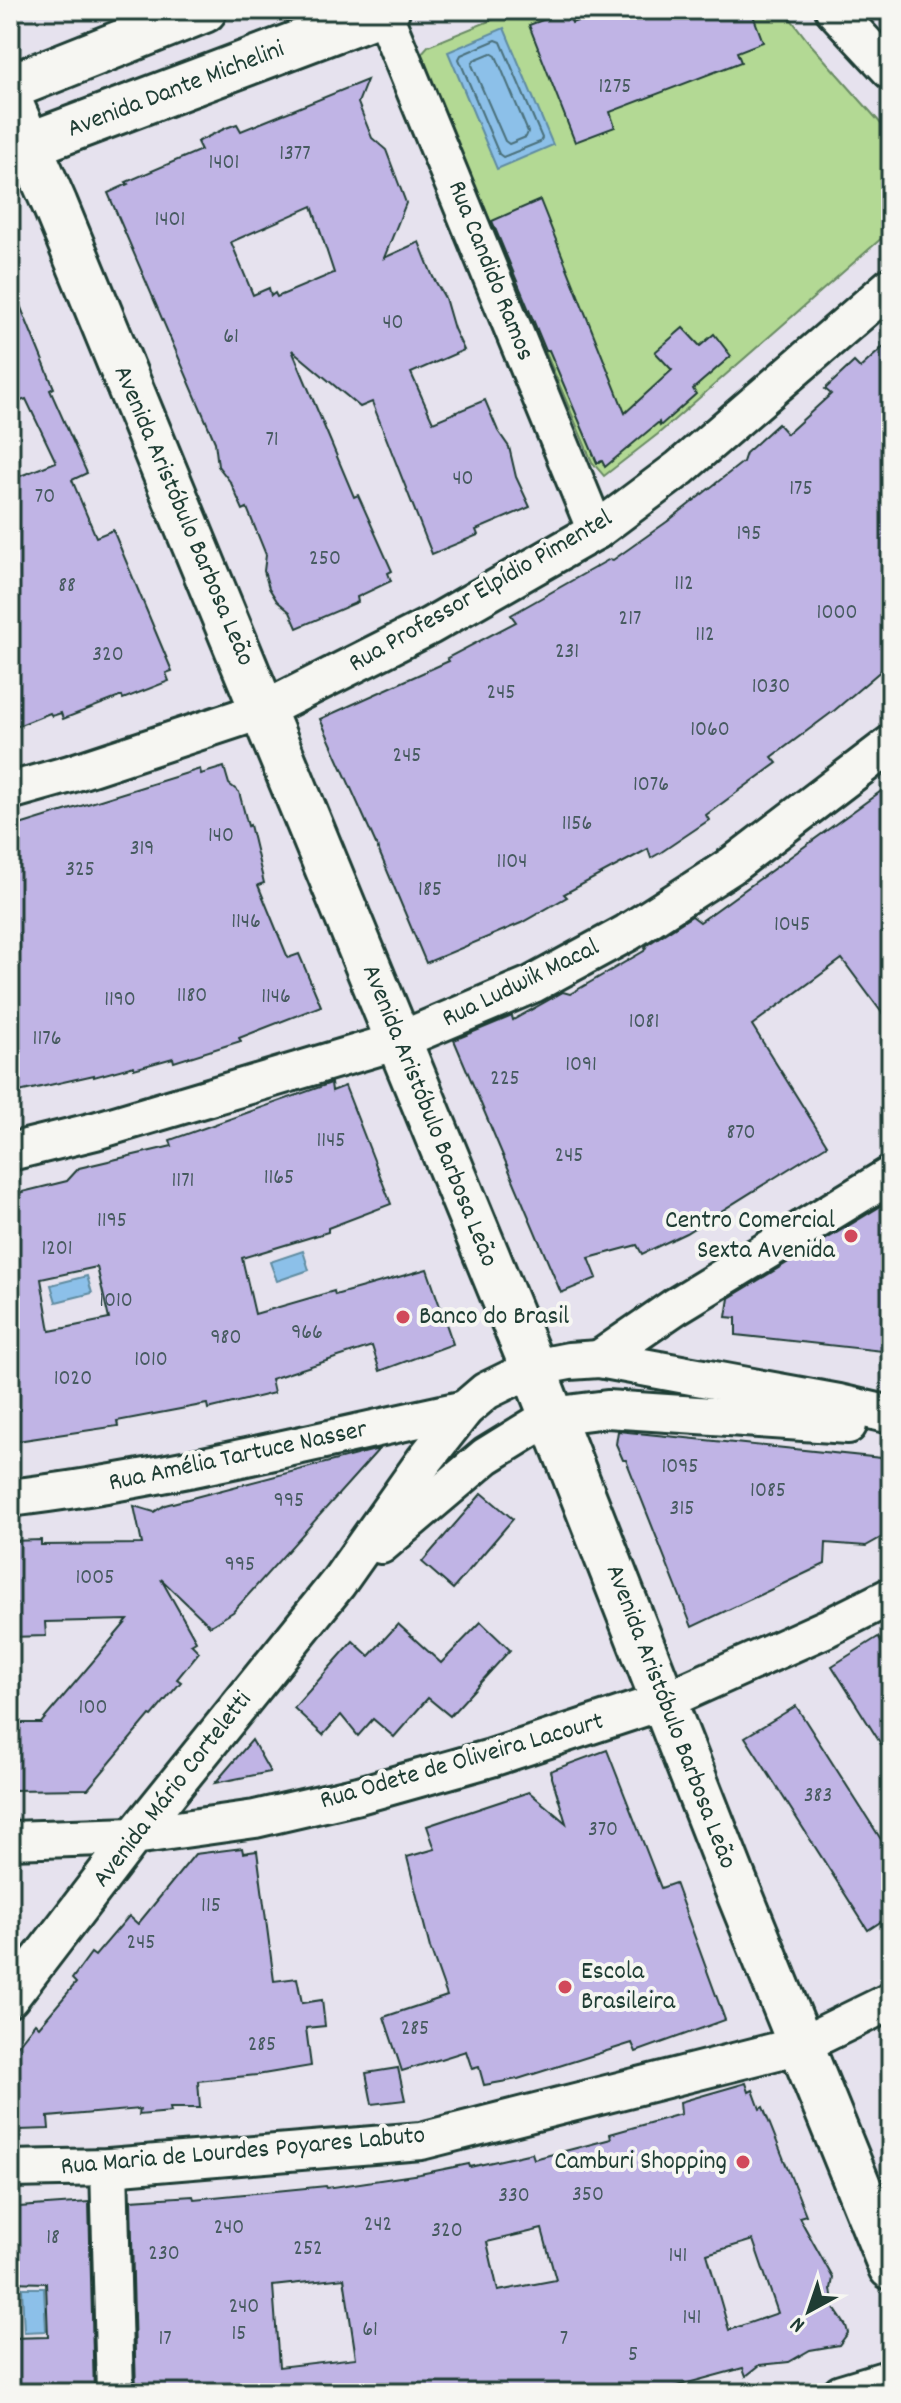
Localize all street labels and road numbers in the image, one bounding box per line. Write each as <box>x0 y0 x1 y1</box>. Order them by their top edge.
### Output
street label: Avenida Dante Michelini <box>62 31 290 148</box>
street label: Rua Candido Ramos <box>437 176 543 366</box>
street label: Avenida Aristóbulo Barbosa Leão <box>103 360 263 672</box>
street label: Rua Professor Elpídio Pimentel <box>342 501 620 683</box>
street label: Rua Ludwik Macal <box>436 930 606 1038</box>
street label: Avenida Aristóbulo Barbosa Leão <box>351 959 507 1273</box>
street label: Rua Amélia Tartuce Nasser <box>105 1411 371 1502</box>
street label: Avenida Aristóbulo Barbosa Leão <box>595 1560 745 1874</box>
street label: Avenida Mário Corteletti <box>84 1684 262 1896</box>
street label: Rua Odete de Oliveira Lacourt <box>316 1704 608 1820</box>
street label: Rua Maria de Lourdes Poyares Labuto <box>59 2118 427 2186</box>

